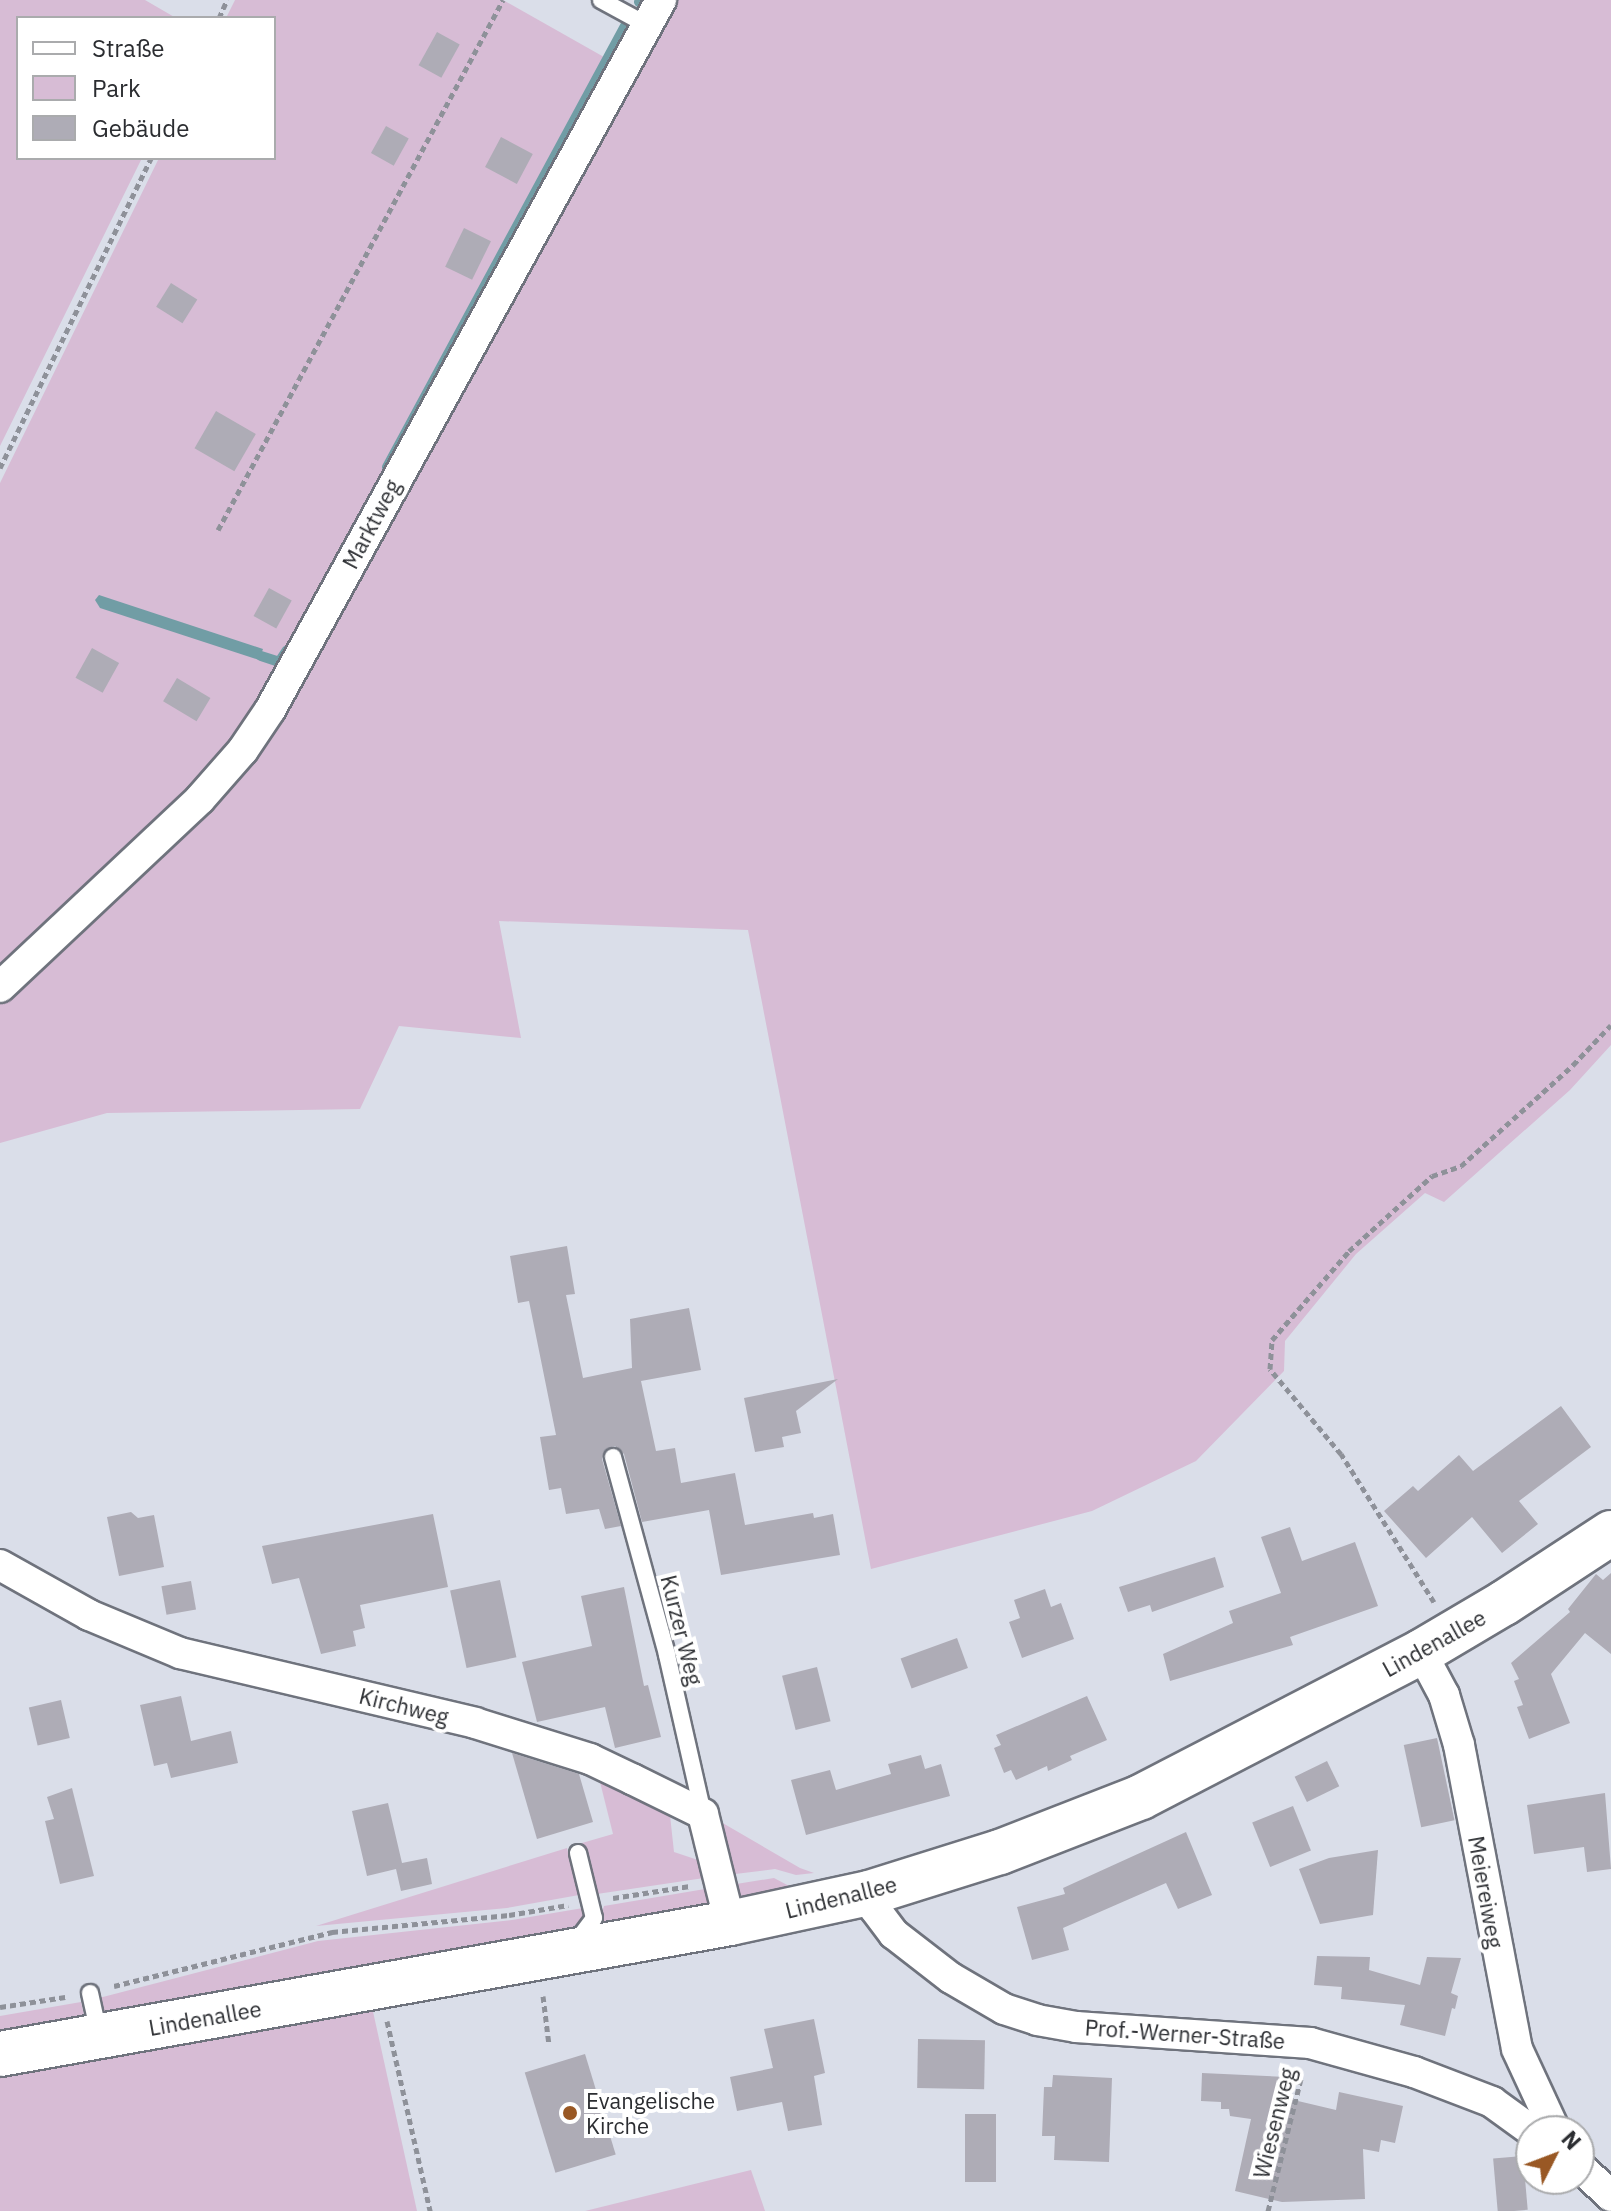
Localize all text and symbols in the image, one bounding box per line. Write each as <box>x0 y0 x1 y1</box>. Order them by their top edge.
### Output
legend <box>16 16 276 160</box>
text: Straße <box>92 32 164 64</box>
text: Park <box>92 72 141 104</box>
text: Gebäude <box>92 112 189 144</box>
street label: Marktweg <box>337 475 405 573</box>
street label: Kurzer Weg <box>656 1572 708 1688</box>
street label: Lindenallee <box>1378 1604 1490 1682</box>
street label: Kirchweg <box>356 1682 452 1730</box>
street label: Meiereiweg <box>1463 1834 1509 1950</box>
street label: Lindenallee <box>782 1870 900 1924</box>
street label: Lindenallee <box>147 1995 263 2041</box>
street label: Prof.-Werner-Straße <box>1084 2014 1286 2054</box>
street label: Wiesenweg <box>1248 2065 1300 2181</box>
place label: Evangelische Kirche <box>586 2087 715 2138</box>
marker: Evangelische Kirche <box>561 2104 579 2122</box>
north arrow <box>1515 2115 1595 2195</box>
text: N <box>1556 2124 1588 2156</box>

